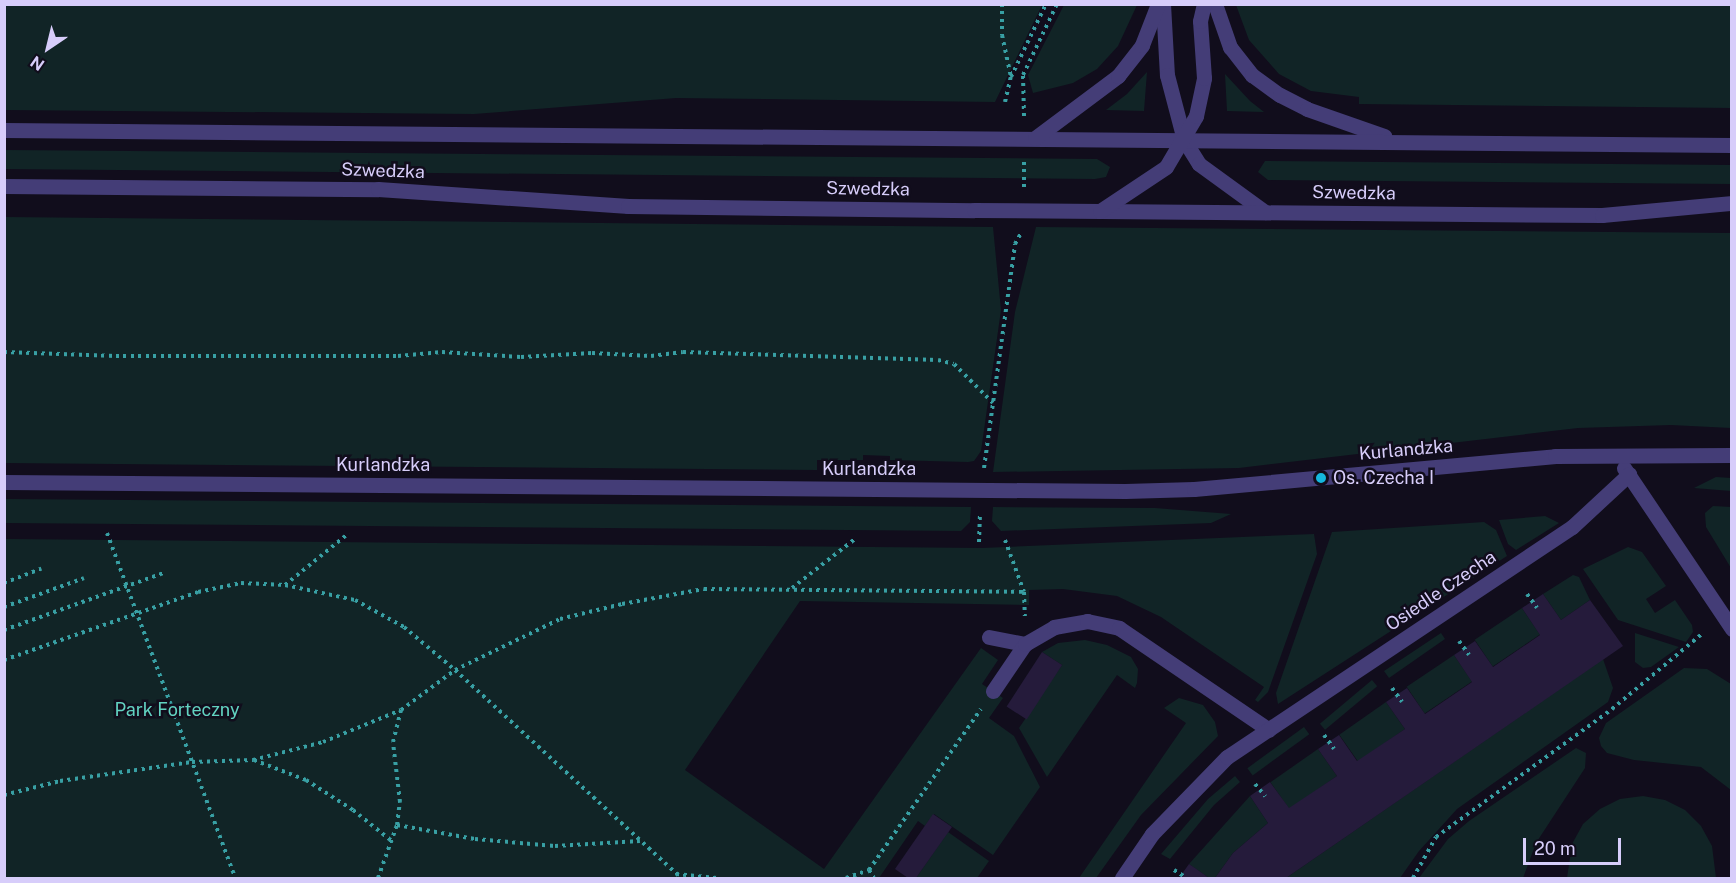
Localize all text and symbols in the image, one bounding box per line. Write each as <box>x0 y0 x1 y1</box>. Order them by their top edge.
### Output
north arrow <box>18 18 78 78</box>
text: N <box>27 52 48 75</box>
street label: Szwedzka <box>341 159 425 183</box>
street label: Szwedzka <box>826 177 910 201</box>
street label: Szwedzka <box>1312 181 1396 205</box>
street label: Kurlandzka <box>1358 435 1454 465</box>
street label: Kurlandzka <box>336 454 430 476</box>
street label: Kurlandzka <box>822 458 916 480</box>
place label: Os. Czecha I <box>1333 467 1434 489</box>
marker: Os. Czecha I <box>1314 471 1328 485</box>
street label: Osiedle Czecha <box>1382 546 1500 636</box>
park label: Park Forteczny <box>114 699 240 721</box>
scale bar <box>1526 826 1624 864</box>
text: 20 m <box>1534 838 1576 859</box>

